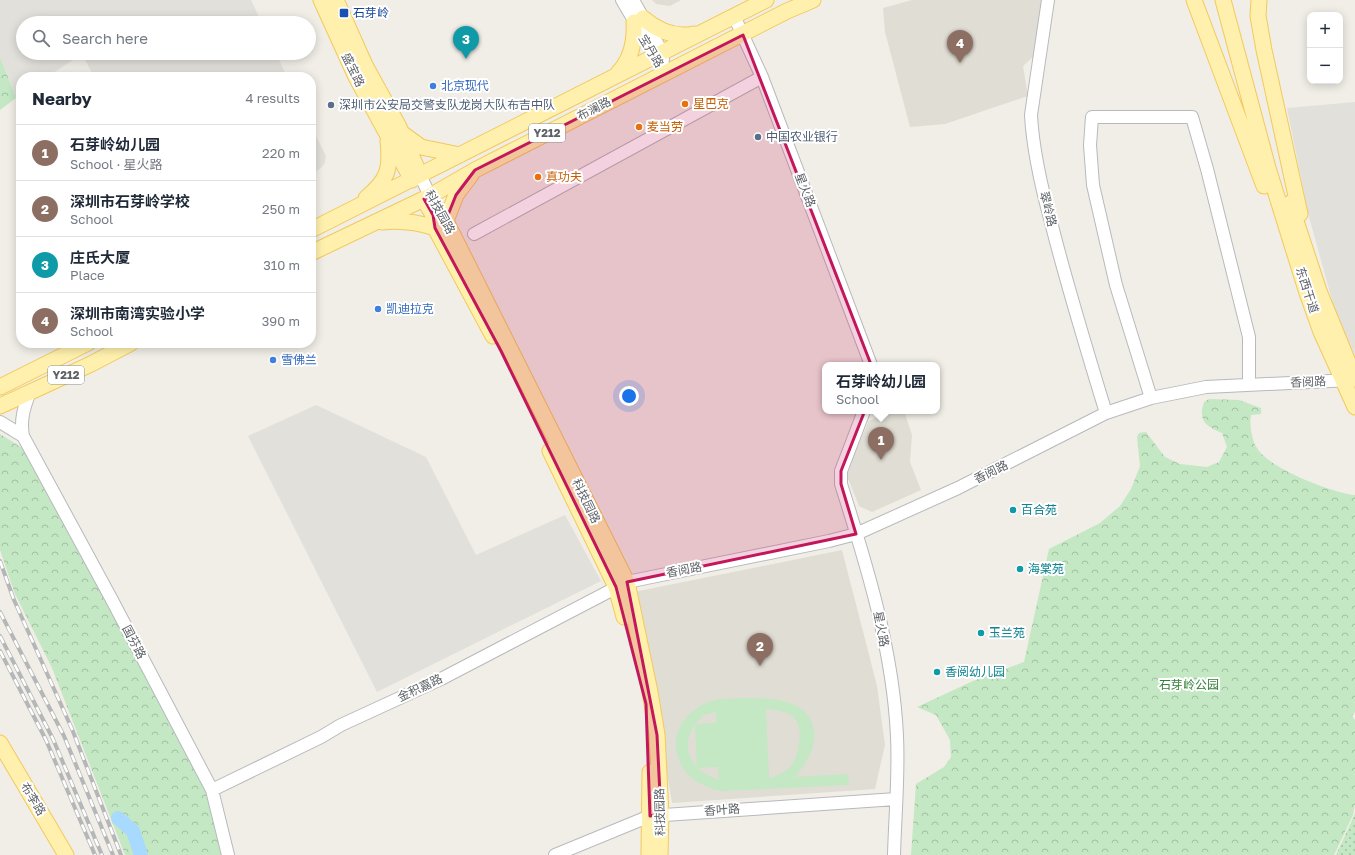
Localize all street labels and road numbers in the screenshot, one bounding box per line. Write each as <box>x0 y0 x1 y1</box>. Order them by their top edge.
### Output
street label: 宝丹路 <box>636 31 667 70</box>
street label: 盛宝路 <box>339 50 368 89</box>
street label: 布澜路 <box>574 94 613 123</box>
road number: Y212 <box>529 124 565 142</box>
street label: 星火路 <box>792 170 819 209</box>
street label: 科技园路 <box>422 187 459 236</box>
street label: 翠岭路 <box>1037 190 1060 228</box>
street label: 东西干道 <box>1293 265 1322 315</box>
road number: Y212 <box>48 366 84 384</box>
street label: 香阅路 <box>1290 373 1326 390</box>
street label: 香阅路 <box>971 457 1010 486</box>
street label: 科技园路 <box>569 476 604 526</box>
street label: 香阅路 <box>665 559 703 580</box>
street label: 星火路 <box>871 610 892 648</box>
street label: 国芬路 <box>119 622 150 661</box>
street label: 金积嘉路 <box>395 671 445 704</box>
street label: 布李路 <box>18 779 49 818</box>
street label: 科技园路 <box>652 788 667 836</box>
street label: 香叶路 <box>703 801 740 818</box>

